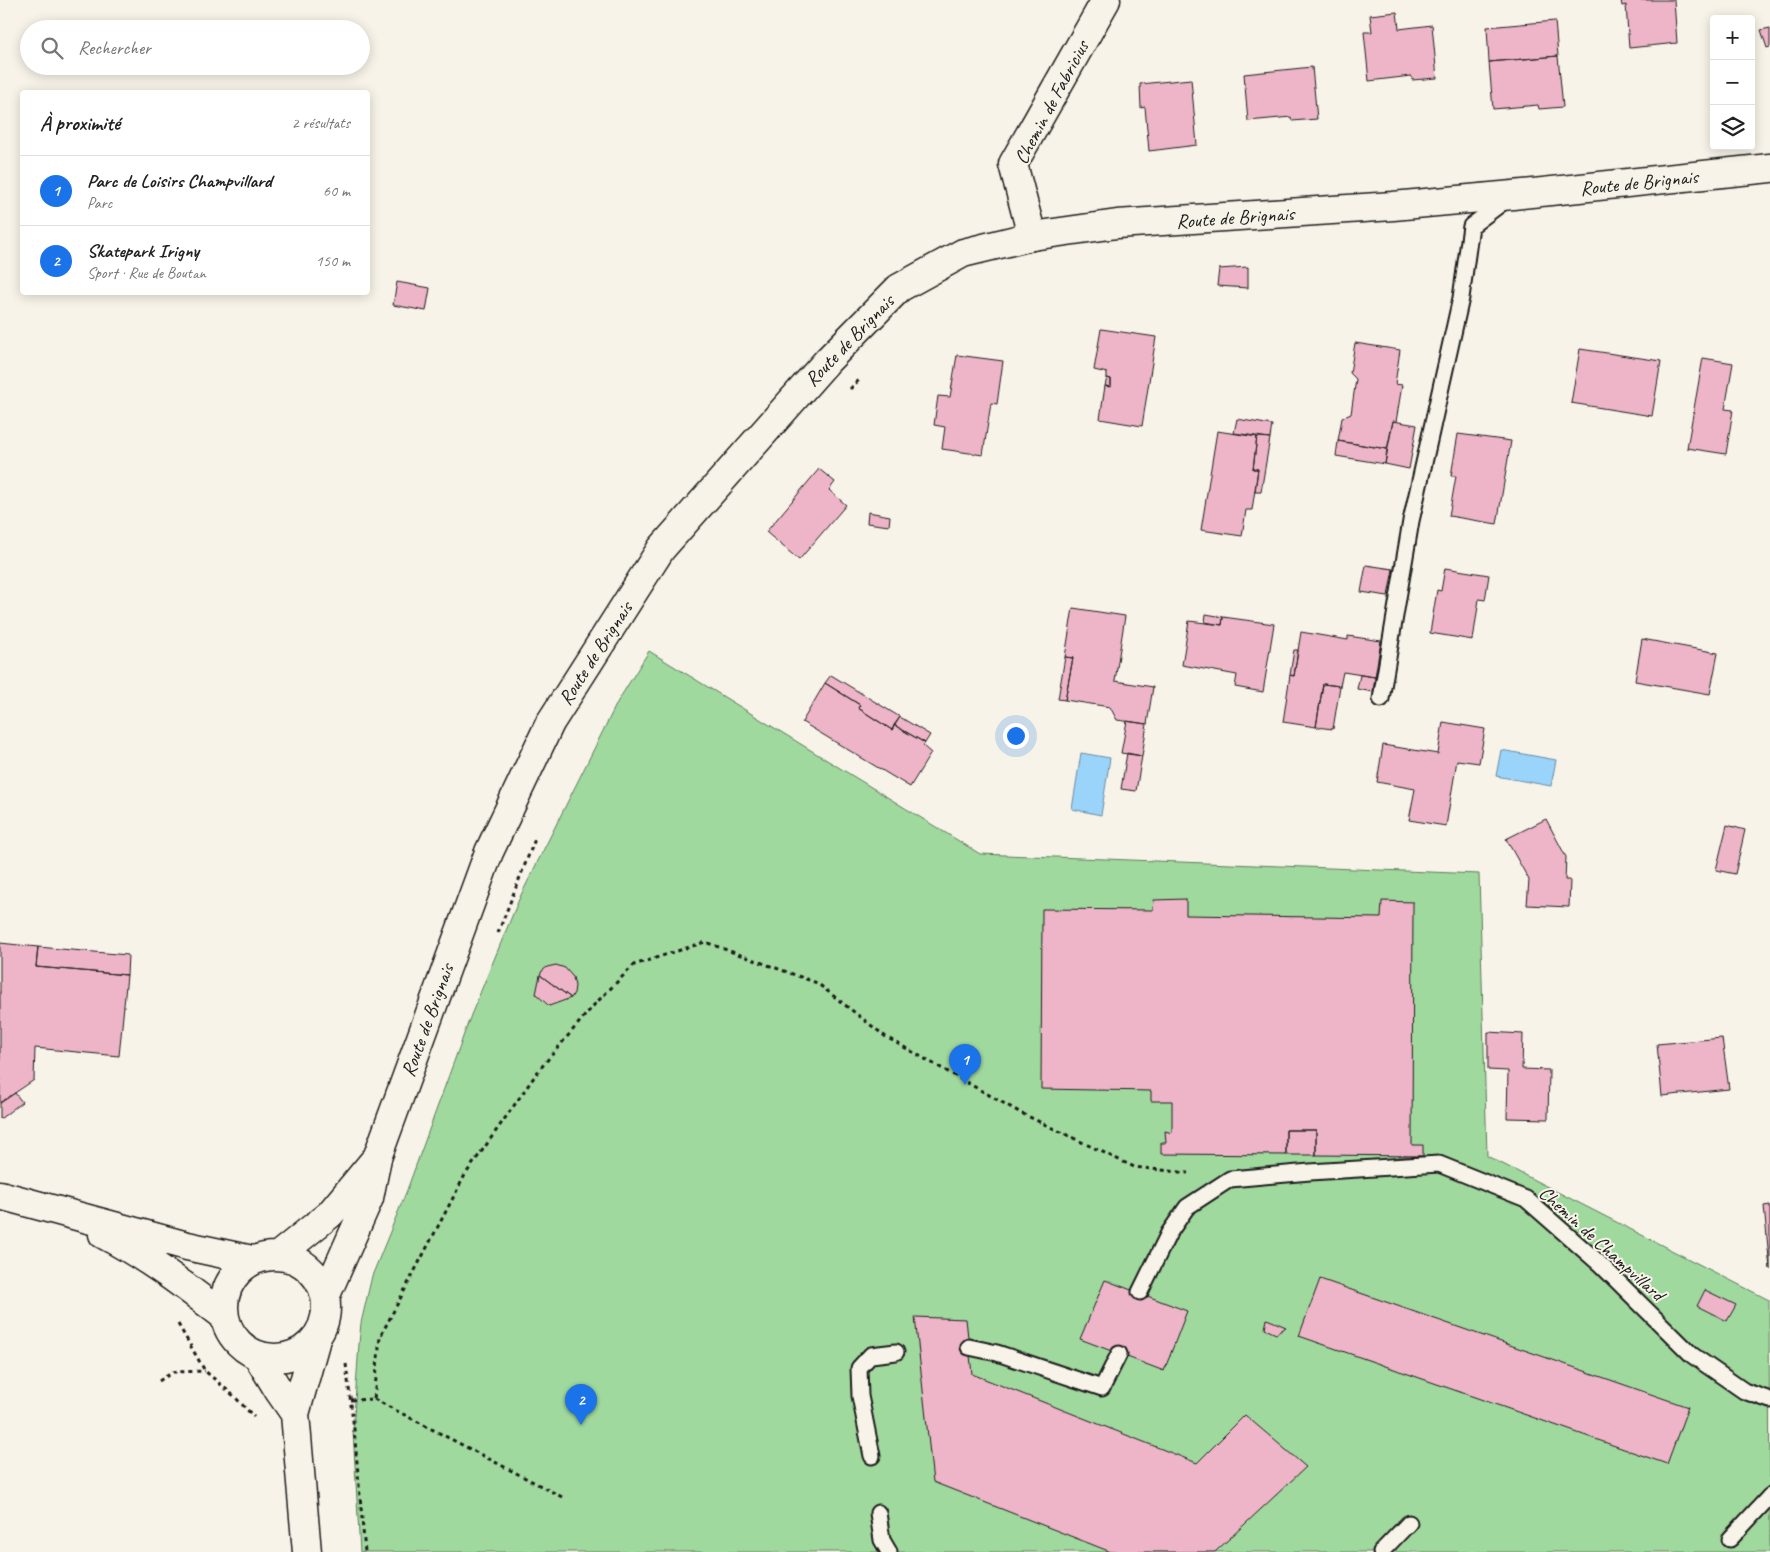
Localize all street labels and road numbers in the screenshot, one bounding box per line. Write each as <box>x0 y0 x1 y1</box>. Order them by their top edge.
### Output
street label: Chemin de Fabricius <box>1008 34 1095 168</box>
street label: Route de Brignais <box>1579 164 1701 201</box>
street label: Route de Brignais <box>1175 201 1297 234</box>
street label: Route de Brignais <box>799 288 901 392</box>
street label: Route de Brignais <box>553 595 639 710</box>
street label: Route de Brignais <box>395 958 460 1080</box>
street label: Chemin de Champvillard <box>1534 1180 1672 1309</box>

